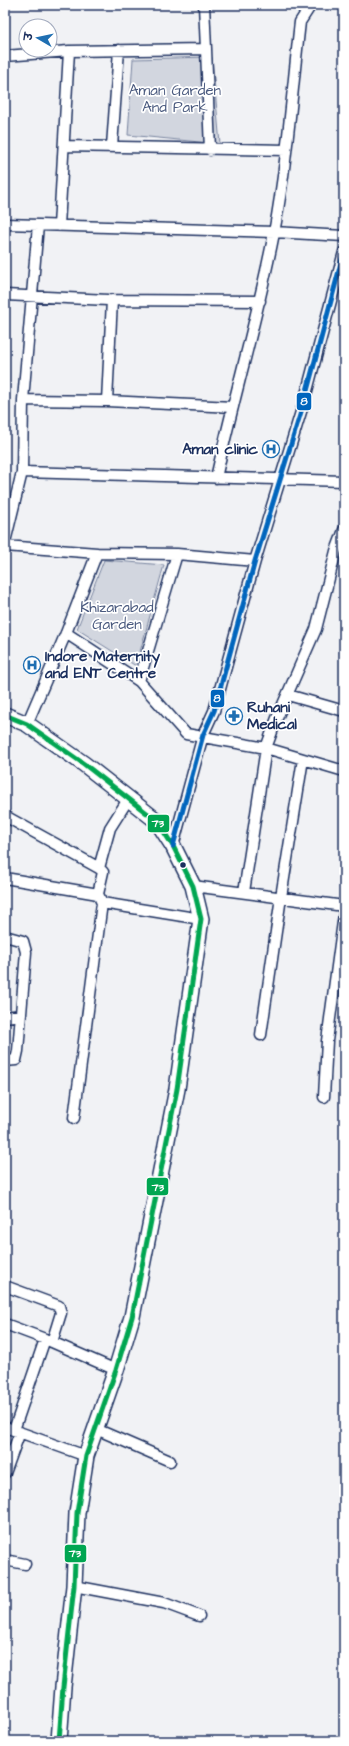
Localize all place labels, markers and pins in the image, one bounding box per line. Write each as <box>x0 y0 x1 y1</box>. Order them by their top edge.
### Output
place label: Aman clinic <box>182 439 259 460</box>
hospital icon: Aman clinic <box>261 439 281 459</box>
place label: Indore Maternity and ENT Centre <box>44 646 161 684</box>
hospital icon: Indore Maternity and ENT Centre <box>22 655 42 675</box>
place label: Ruhani Medical <box>247 697 298 735</box>
pharmacy icon: Ruhani Medical <box>224 706 244 726</box>
unlabelled marker <box>178 860 188 870</box>

